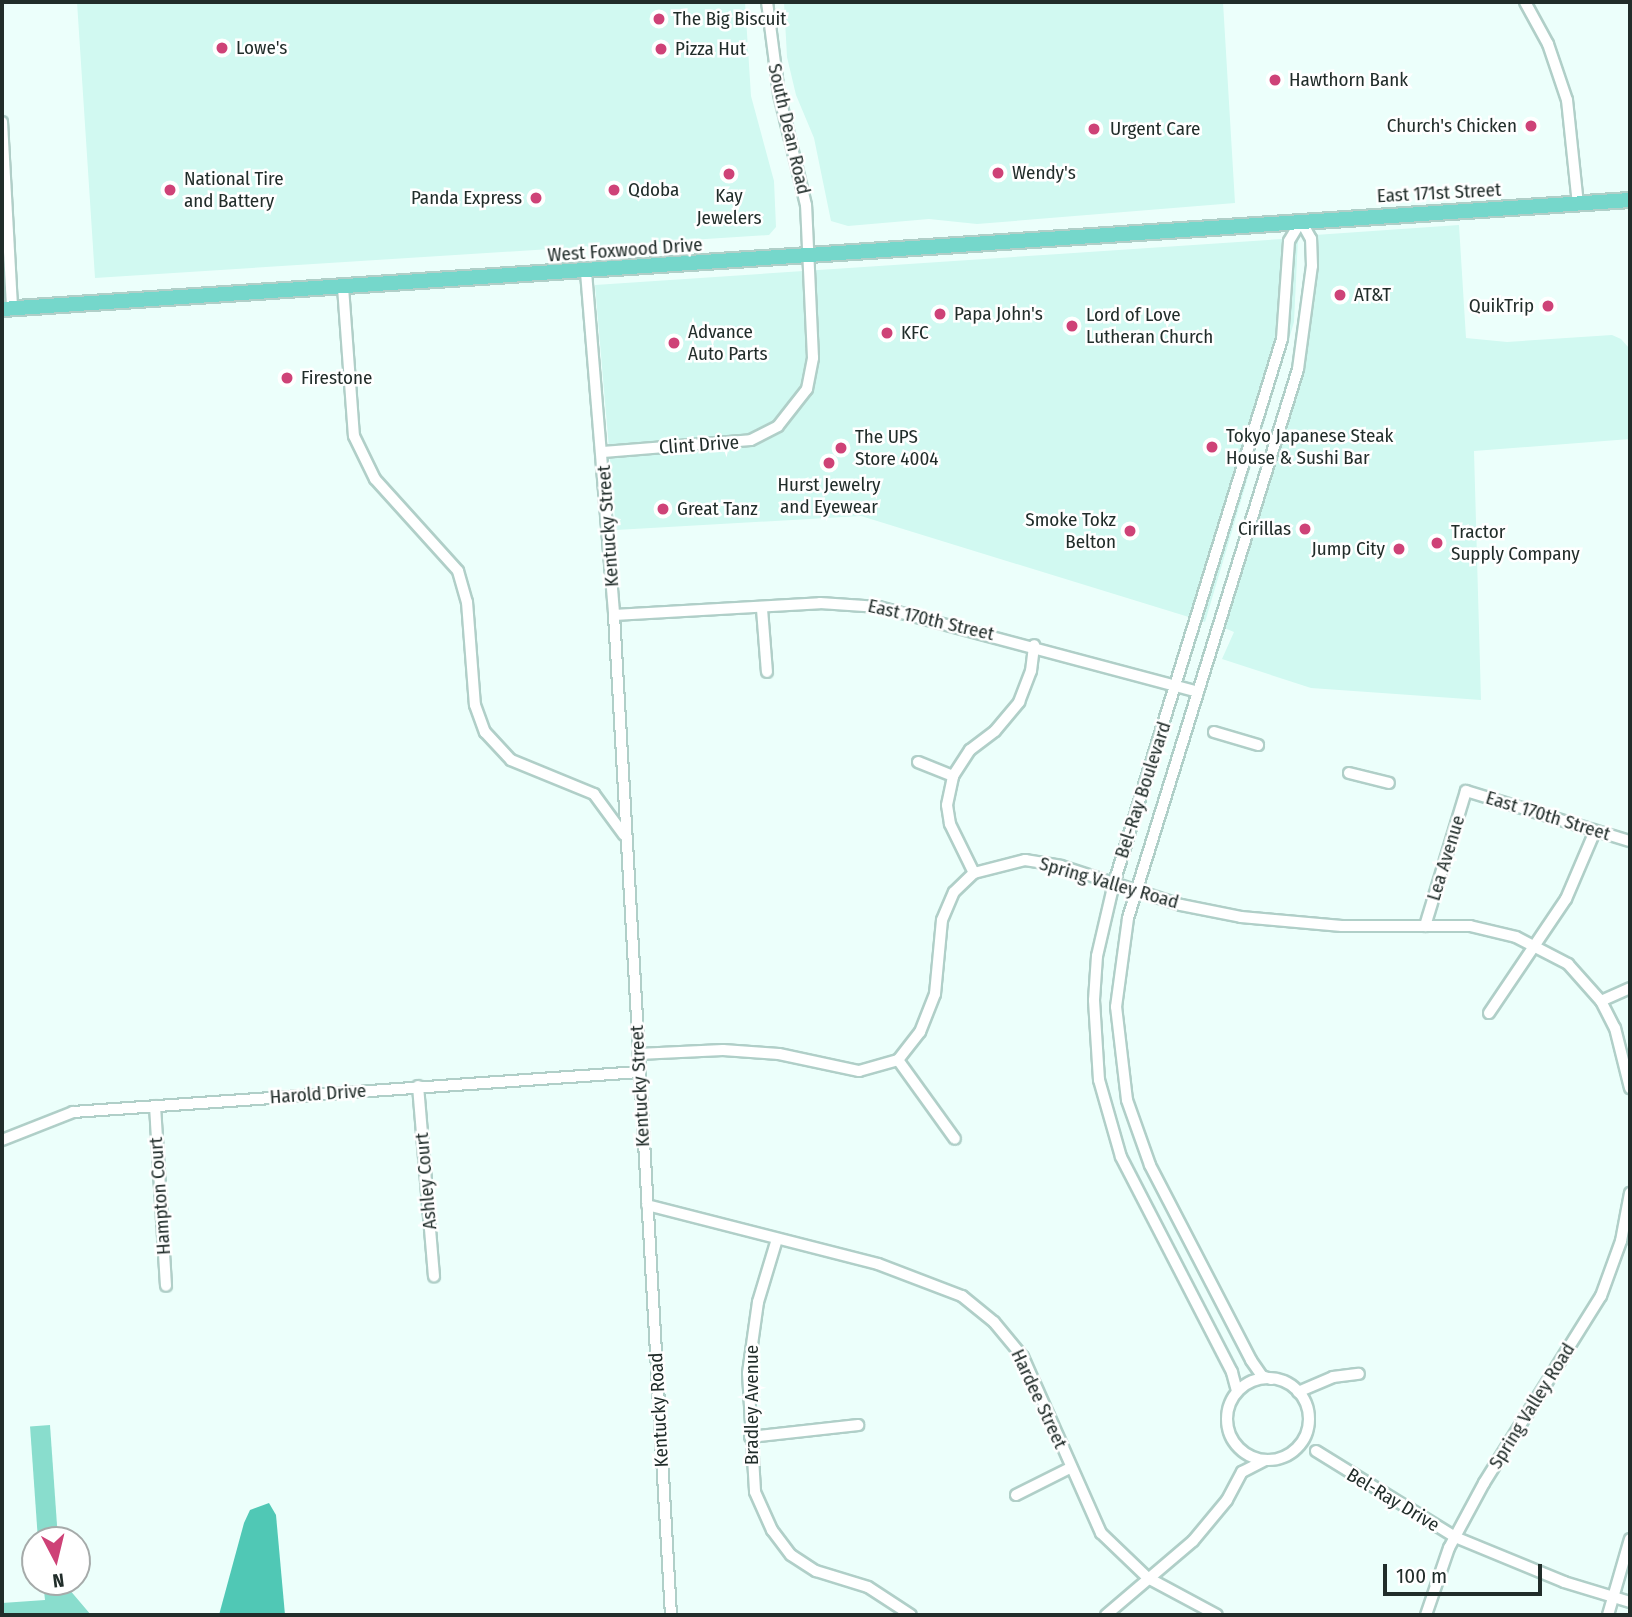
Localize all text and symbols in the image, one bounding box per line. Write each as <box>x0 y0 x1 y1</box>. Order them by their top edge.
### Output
place label: The Big Biscuit <box>673 8 786 30</box>
marker: The Big Biscuit <box>651 11 667 27</box>
place label: Lowe's <box>236 37 287 59</box>
place label: Pizza Hut <box>675 38 746 60</box>
marker: Lowe's <box>214 40 230 56</box>
marker: Pizza Hut <box>653 41 669 57</box>
street label: South Dean Road <box>763 61 815 197</box>
place label: Hawthorn Bank <box>1289 69 1408 91</box>
marker: Hawthorn Bank <box>1267 72 1283 88</box>
place label: Church's Chicken <box>1387 115 1517 137</box>
place label: Urgent Care <box>1110 118 1200 140</box>
marker: Church's Chicken <box>1523 118 1539 134</box>
marker: Urgent Care <box>1084 119 1104 139</box>
place label: Wendy's <box>1012 162 1076 184</box>
marker: Wendy's <box>990 165 1006 181</box>
marker: Kay Jewelers <box>721 166 737 182</box>
place label: National Tire and Battery <box>184 168 284 212</box>
street label: East 171st Street <box>1376 178 1502 208</box>
place label: Qdoba <box>628 179 679 201</box>
marker: National Tire and Battery <box>162 182 178 198</box>
marker: Qdoba <box>606 182 622 198</box>
place label: Kay Jewelers <box>696 185 762 229</box>
place label: Panda Express <box>411 187 522 209</box>
marker: Panda Express <box>528 190 544 206</box>
street label: West Foxwood Drive <box>547 233 703 267</box>
place label: AT&T <box>1354 284 1391 306</box>
marker: AT&T <box>1332 287 1348 303</box>
place label: QuikTrip <box>1469 295 1534 317</box>
marker: QuikTrip <box>1540 298 1556 314</box>
place label: Papa John's <box>954 303 1043 325</box>
place label: Lord of Love Lutheran Church <box>1086 304 1213 348</box>
marker: Papa John's <box>932 306 948 322</box>
marker: Lord of Love Lutheran Church <box>1064 318 1080 334</box>
place label: Advance Auto Parts <box>688 321 768 365</box>
place label: KFC <box>901 322 929 344</box>
marker: KFC <box>879 325 895 341</box>
marker: Advance Auto Parts <box>666 335 682 351</box>
place label: Firestone <box>301 367 372 389</box>
marker: Firestone <box>279 370 295 386</box>
place label: Tokyo Japanese Steak House & Sushi Bar <box>1226 425 1393 469</box>
place label: The UPS Store 4004 <box>855 426 938 470</box>
street label: Clint Drive <box>658 431 740 459</box>
marker: Tokyo Japanese Steak House & Sushi Bar <box>1204 439 1220 455</box>
marker: The UPS Store 4004 <box>833 440 849 456</box>
marker: Hurst Jewelry and Eyewear <box>821 455 837 471</box>
street label: Kentucky Street <box>592 464 624 588</box>
place label: Hurst Jewelry and Eyewear <box>777 474 881 518</box>
place label: Great Tanz <box>677 498 758 520</box>
marker: Great Tanz <box>655 501 671 517</box>
place label: Smoke Tokz Belton <box>1025 509 1116 553</box>
place label: Cirillas <box>1238 518 1291 540</box>
marker: Cirillas <box>1297 521 1313 537</box>
place label: Tractor Supply Company <box>1451 521 1580 565</box>
marker: Smoke Tokz Belton <box>1122 523 1138 539</box>
marker: Tractor Supply Company <box>1429 535 1445 551</box>
place label: Jump City <box>1312 538 1385 560</box>
marker: Jump City <box>1391 541 1407 557</box>
street label: East 170th Street <box>866 594 996 646</box>
street label: Bel-Ray Boulevard <box>1110 719 1176 861</box>
street label: East 170th Street <box>1483 786 1613 846</box>
street label: Lea Avenue <box>1422 813 1470 903</box>
street label: Spring Valley Road <box>1037 852 1181 914</box>
street label: Kentucky Street <box>625 1024 655 1148</box>
street label: Harold Drive <box>269 1079 367 1109</box>
street label: Ashley Court <box>410 1132 442 1230</box>
street label: Hampton Court <box>145 1136 175 1256</box>
street label: Spring Valley Road <box>1484 1339 1580 1473</box>
street label: Bradley Avenue <box>741 1345 763 1465</box>
street label: Hardee Street <box>1006 1346 1072 1452</box>
street label: Kentucky Road <box>645 1352 673 1468</box>
street label: Bel-Ray Drive <box>1343 1463 1443 1537</box>
north arrow <box>21 1526 91 1596</box>
scale bar <box>1387 1550 1546 1594</box>
text: 100 m <box>1396 1563 1447 1589</box>
text: N <box>51 1568 65 1592</box>

